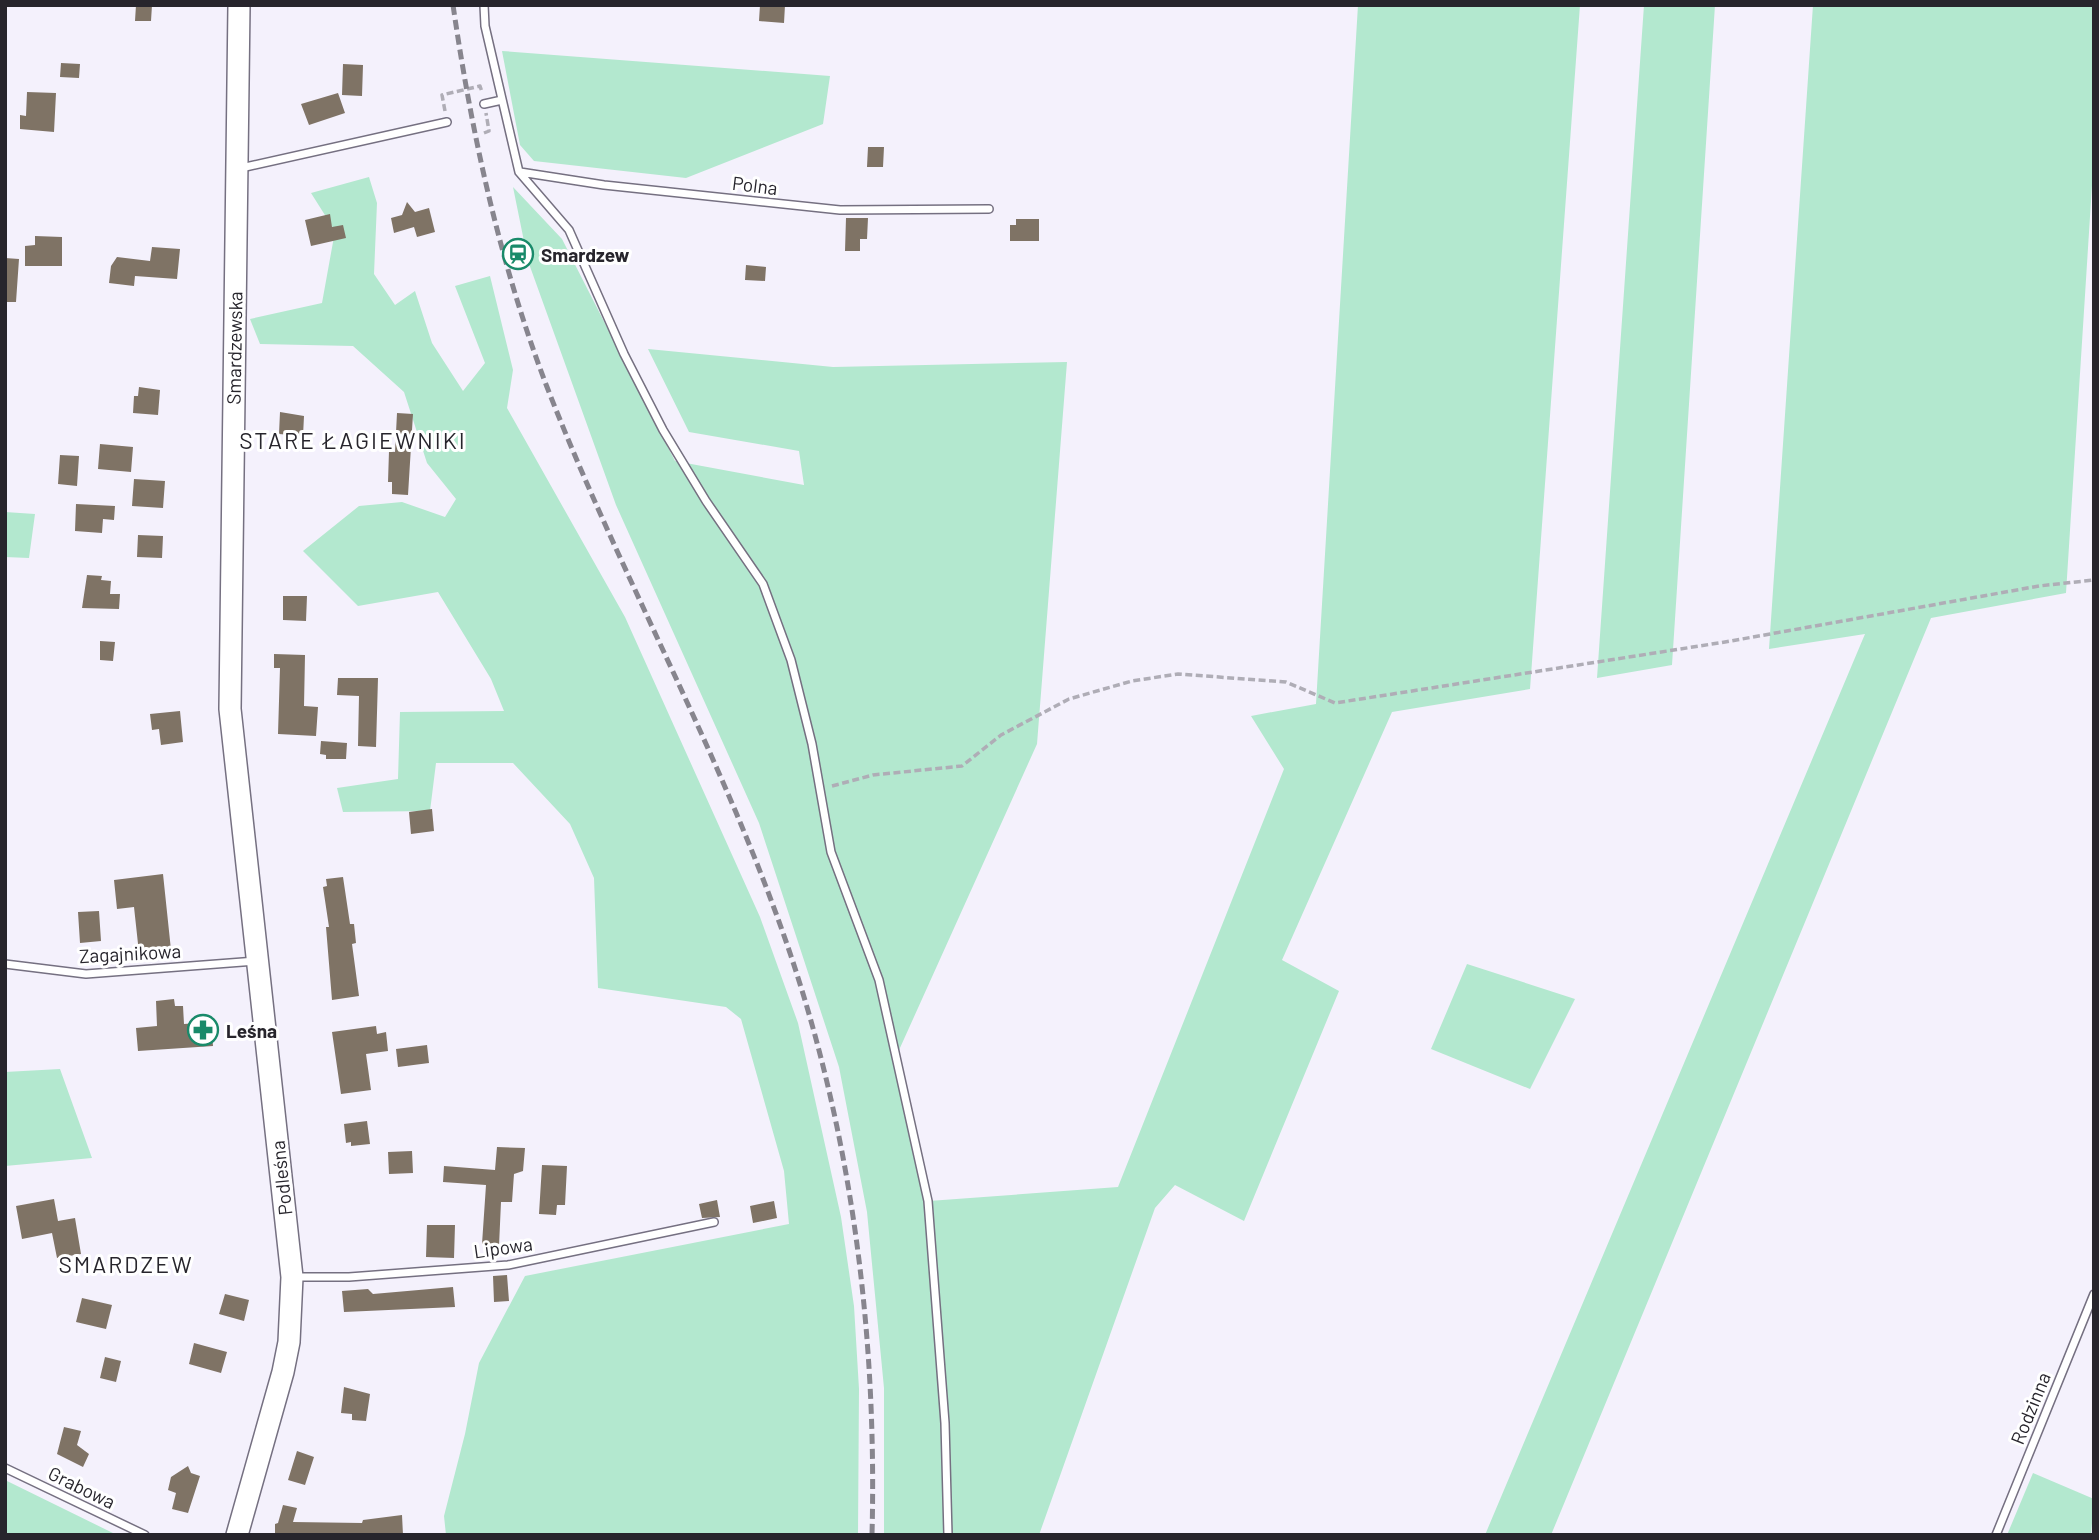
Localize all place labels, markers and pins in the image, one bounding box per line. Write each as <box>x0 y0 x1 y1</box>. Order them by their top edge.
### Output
station icon: Smardzew <box>501 237 535 271</box>
place label: Smardzew <box>541 243 630 266</box>
pharmacy icon: Leśna <box>186 1013 220 1047</box>
place label: Leśna <box>226 1019 277 1042</box>

